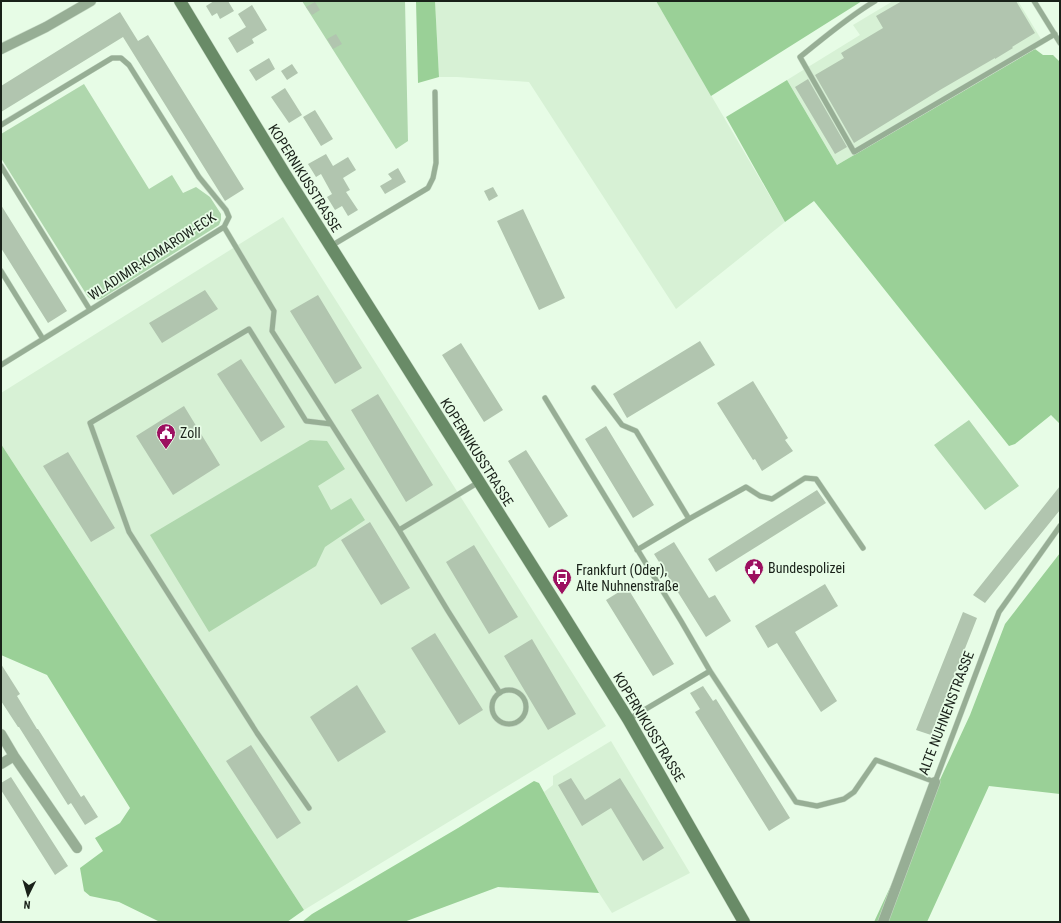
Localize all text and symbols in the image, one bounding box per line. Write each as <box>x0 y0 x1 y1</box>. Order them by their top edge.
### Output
street label: KOPERNIKUSSTRASSE <box>265 121 345 235</box>
street label: WLADIMIR-KOMAROW-ECK <box>85 209 219 303</box>
street label: KOPERNIKUSSTRASSE <box>437 395 517 509</box>
public building icon: Zoll <box>155 422 177 450</box>
place label: Zoll <box>180 425 201 441</box>
public building icon: Bundespolizei <box>743 557 765 585</box>
place label: Bundespolizei <box>768 560 845 576</box>
place label: Frankfurt (Oder), Alte Nuhnenstraße <box>576 562 679 594</box>
bus stop icon: Frankfurt (Oder), Alte Nuhnenstraße <box>551 567 573 595</box>
street label: ALTE NUHNENSTRASSE <box>915 649 977 777</box>
street label: KOPERNIKUSSTRASSE <box>610 670 688 784</box>
north arrow <box>8 875 48 915</box>
text: N <box>23 898 31 911</box>

